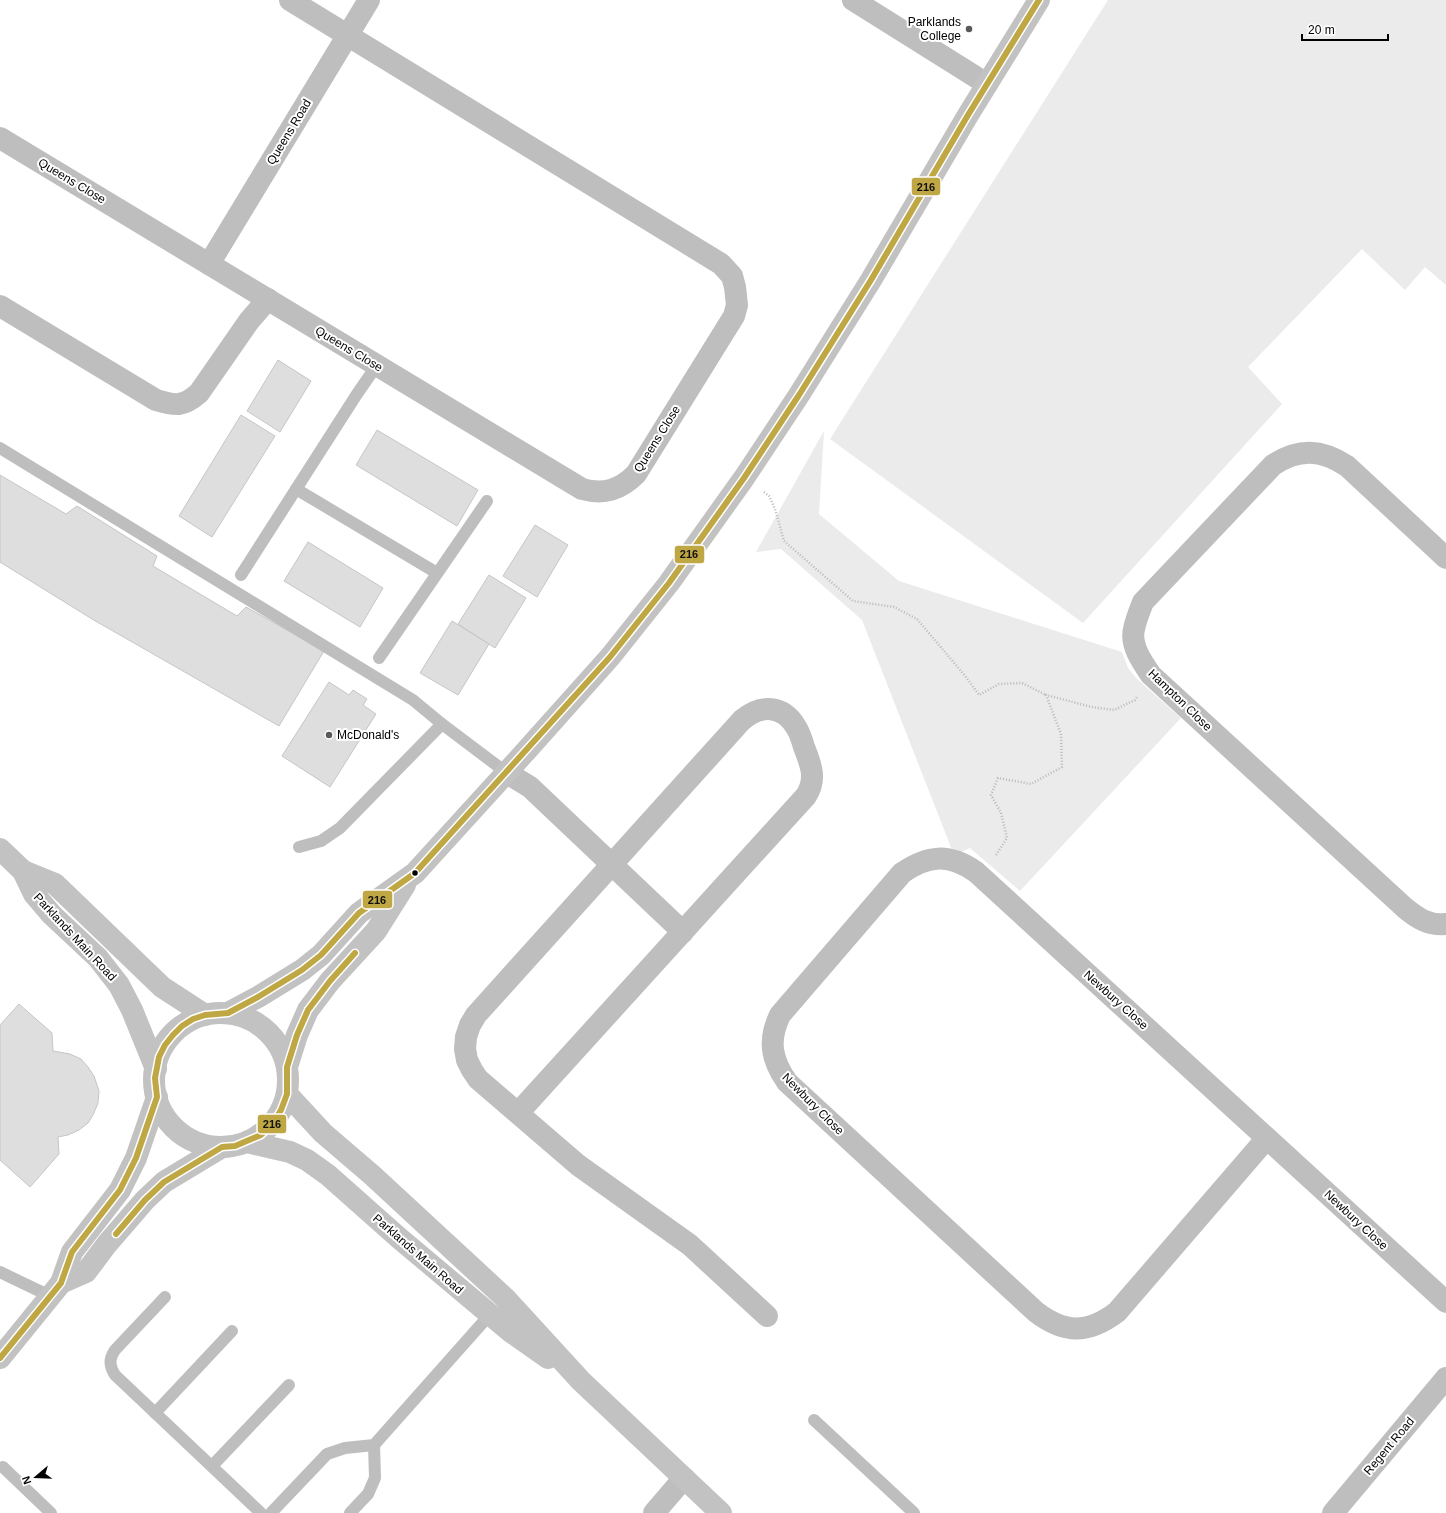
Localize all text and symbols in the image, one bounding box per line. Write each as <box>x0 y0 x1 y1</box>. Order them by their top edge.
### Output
place label: Parklands College <box>908 15 961 43</box>
scale bar <box>1302 16 1388 42</box>
text: 20 m <box>1308 23 1335 37</box>
marker: Parklands College <box>964 24 974 34</box>
street label: Queens Road <box>264 97 314 167</box>
street label: Queens Close <box>36 155 108 207</box>
line badge: 216 <box>911 177 941 196</box>
text: 216 <box>917 181 935 193</box>
street label: Queens Close <box>313 323 385 375</box>
street label: Queens Close <box>631 403 683 475</box>
line badge: 216 <box>674 545 705 564</box>
text: 216 <box>680 548 698 560</box>
street label: Hampton Close <box>1145 666 1215 734</box>
place label: McDonald's <box>337 728 399 742</box>
marker: McDonald's <box>324 730 334 740</box>
unlabelled marker <box>410 868 420 878</box>
street label: Parklands Main Road <box>31 890 119 984</box>
line badge: 216 <box>362 890 393 909</box>
text: 216 <box>368 894 386 906</box>
street label: Newbury Close <box>1081 968 1151 1033</box>
street label: Newbury Close <box>779 1070 847 1138</box>
line badge: 216 <box>257 1114 287 1134</box>
text: 216 <box>263 1118 281 1130</box>
street label: Newbury Close <box>1321 1187 1391 1253</box>
street label: Parklands Main Road <box>370 1211 466 1297</box>
street label: Regent Road <box>1361 1414 1417 1478</box>
north arrow <box>16 1457 56 1497</box>
text: N <box>20 1474 34 1486</box>

